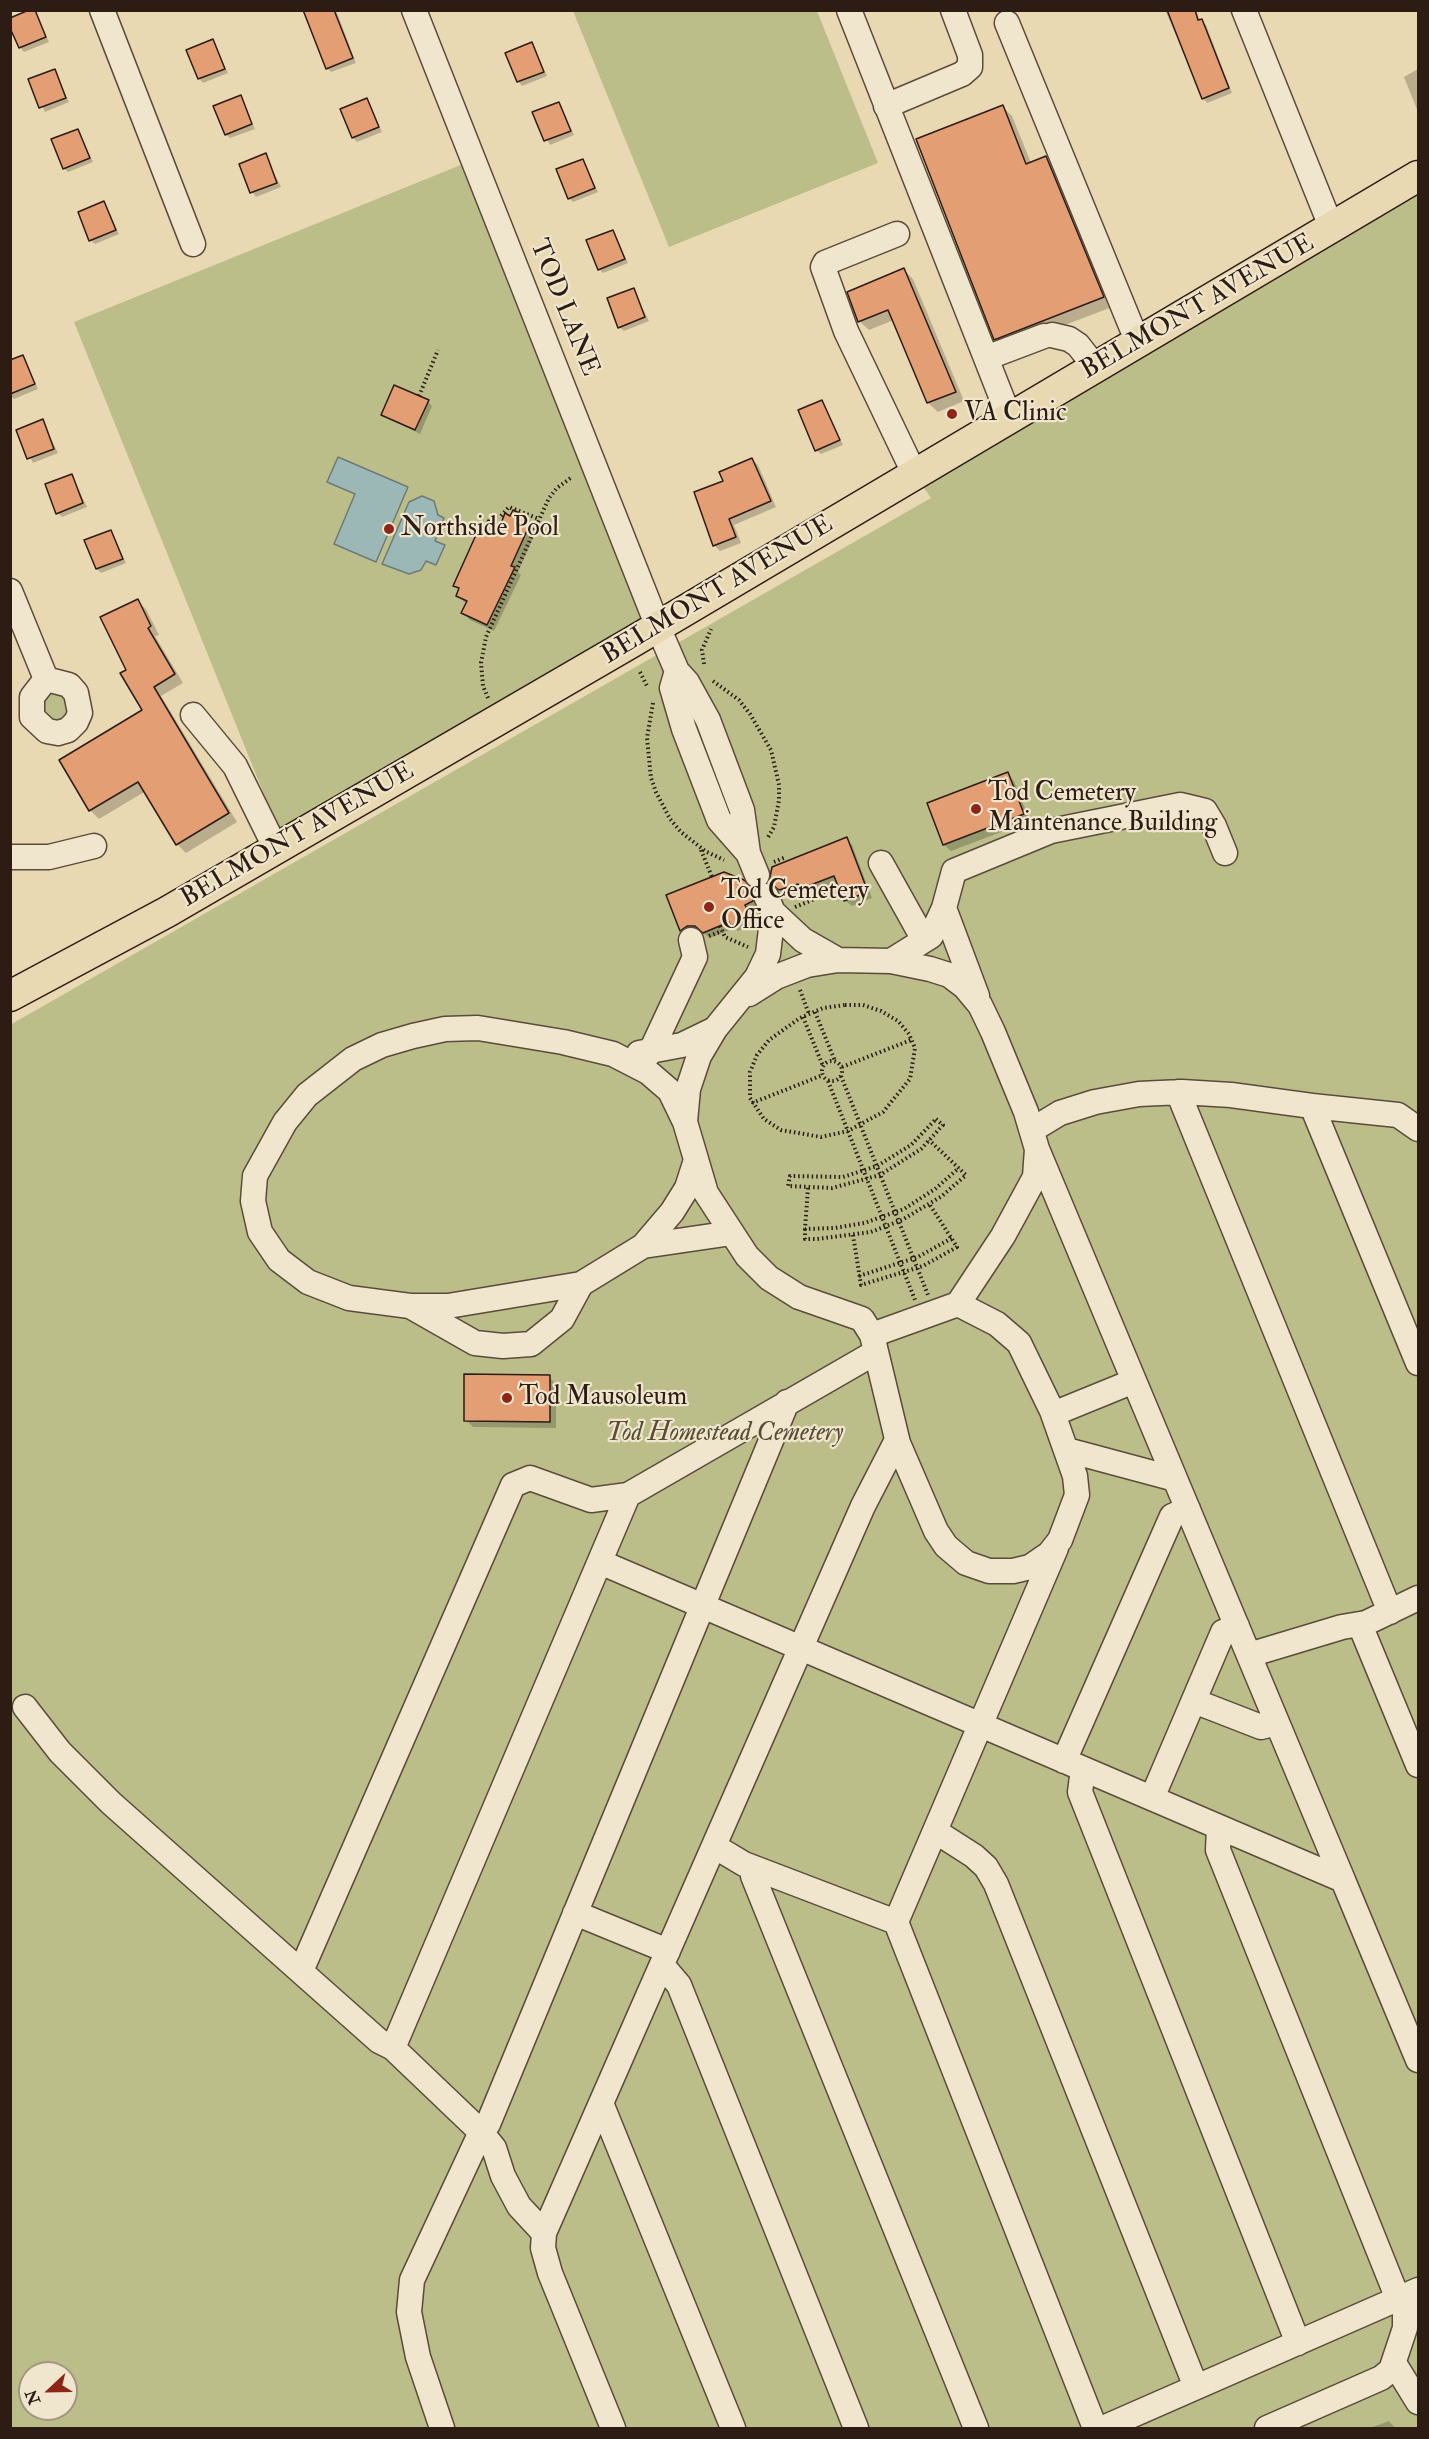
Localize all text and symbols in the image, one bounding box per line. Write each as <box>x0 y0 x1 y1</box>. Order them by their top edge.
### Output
street label: BELMONT AVENUE <box>1076 228 1320 388</box>
street label: TOD LANE <box>521 235 605 381</box>
place label: VA Clinic <box>964 398 1066 430</box>
marker: VA Clinic <box>945 407 959 421</box>
street label: BELMONT AVENUE <box>597 510 839 672</box>
place label: Northside Pool <box>401 513 559 545</box>
marker: Northside Pool <box>382 522 396 536</box>
street label: BELMONT AVENUE <box>176 756 420 916</box>
place label: Tod Cemetery Maintenance Building <box>988 778 1217 840</box>
marker: Tod Cemetery Maintenance Building <box>969 802 983 816</box>
place label: Tod Cemetery Office <box>721 876 869 938</box>
marker: Tod Cemetery Office <box>702 900 716 914</box>
place label: Tod Mausoleum <box>519 1382 687 1414</box>
marker: Tod Mausoleum <box>500 1391 514 1405</box>
park label: Tod Homestead Cemetery <box>607 1418 843 1450</box>
north arrow <box>18 2361 78 2421</box>
text: N <box>21 2387 45 2407</box>

